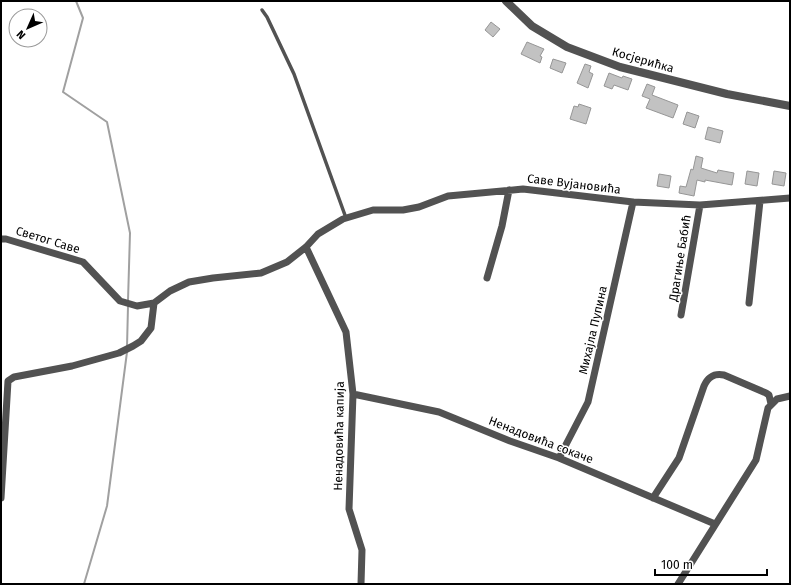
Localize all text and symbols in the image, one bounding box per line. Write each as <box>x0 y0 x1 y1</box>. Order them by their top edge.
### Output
north arrow <box>8 8 48 48</box>
text: N <box>14 28 28 42</box>
street label: Косјерићка <box>611 45 675 75</box>
street label: Саве Вујановића <box>526 171 622 197</box>
street label: Драгиње Бабић <box>666 214 694 303</box>
street label: Светог Саве <box>14 224 82 256</box>
street label: Михајла Пупина <box>576 284 610 376</box>
street label: Ненадовића капија <box>331 381 347 491</box>
street label: Ненадовића сокаче <box>487 414 595 466</box>
scale bar <box>655 551 767 577</box>
text: 100 m <box>661 558 693 572</box>

